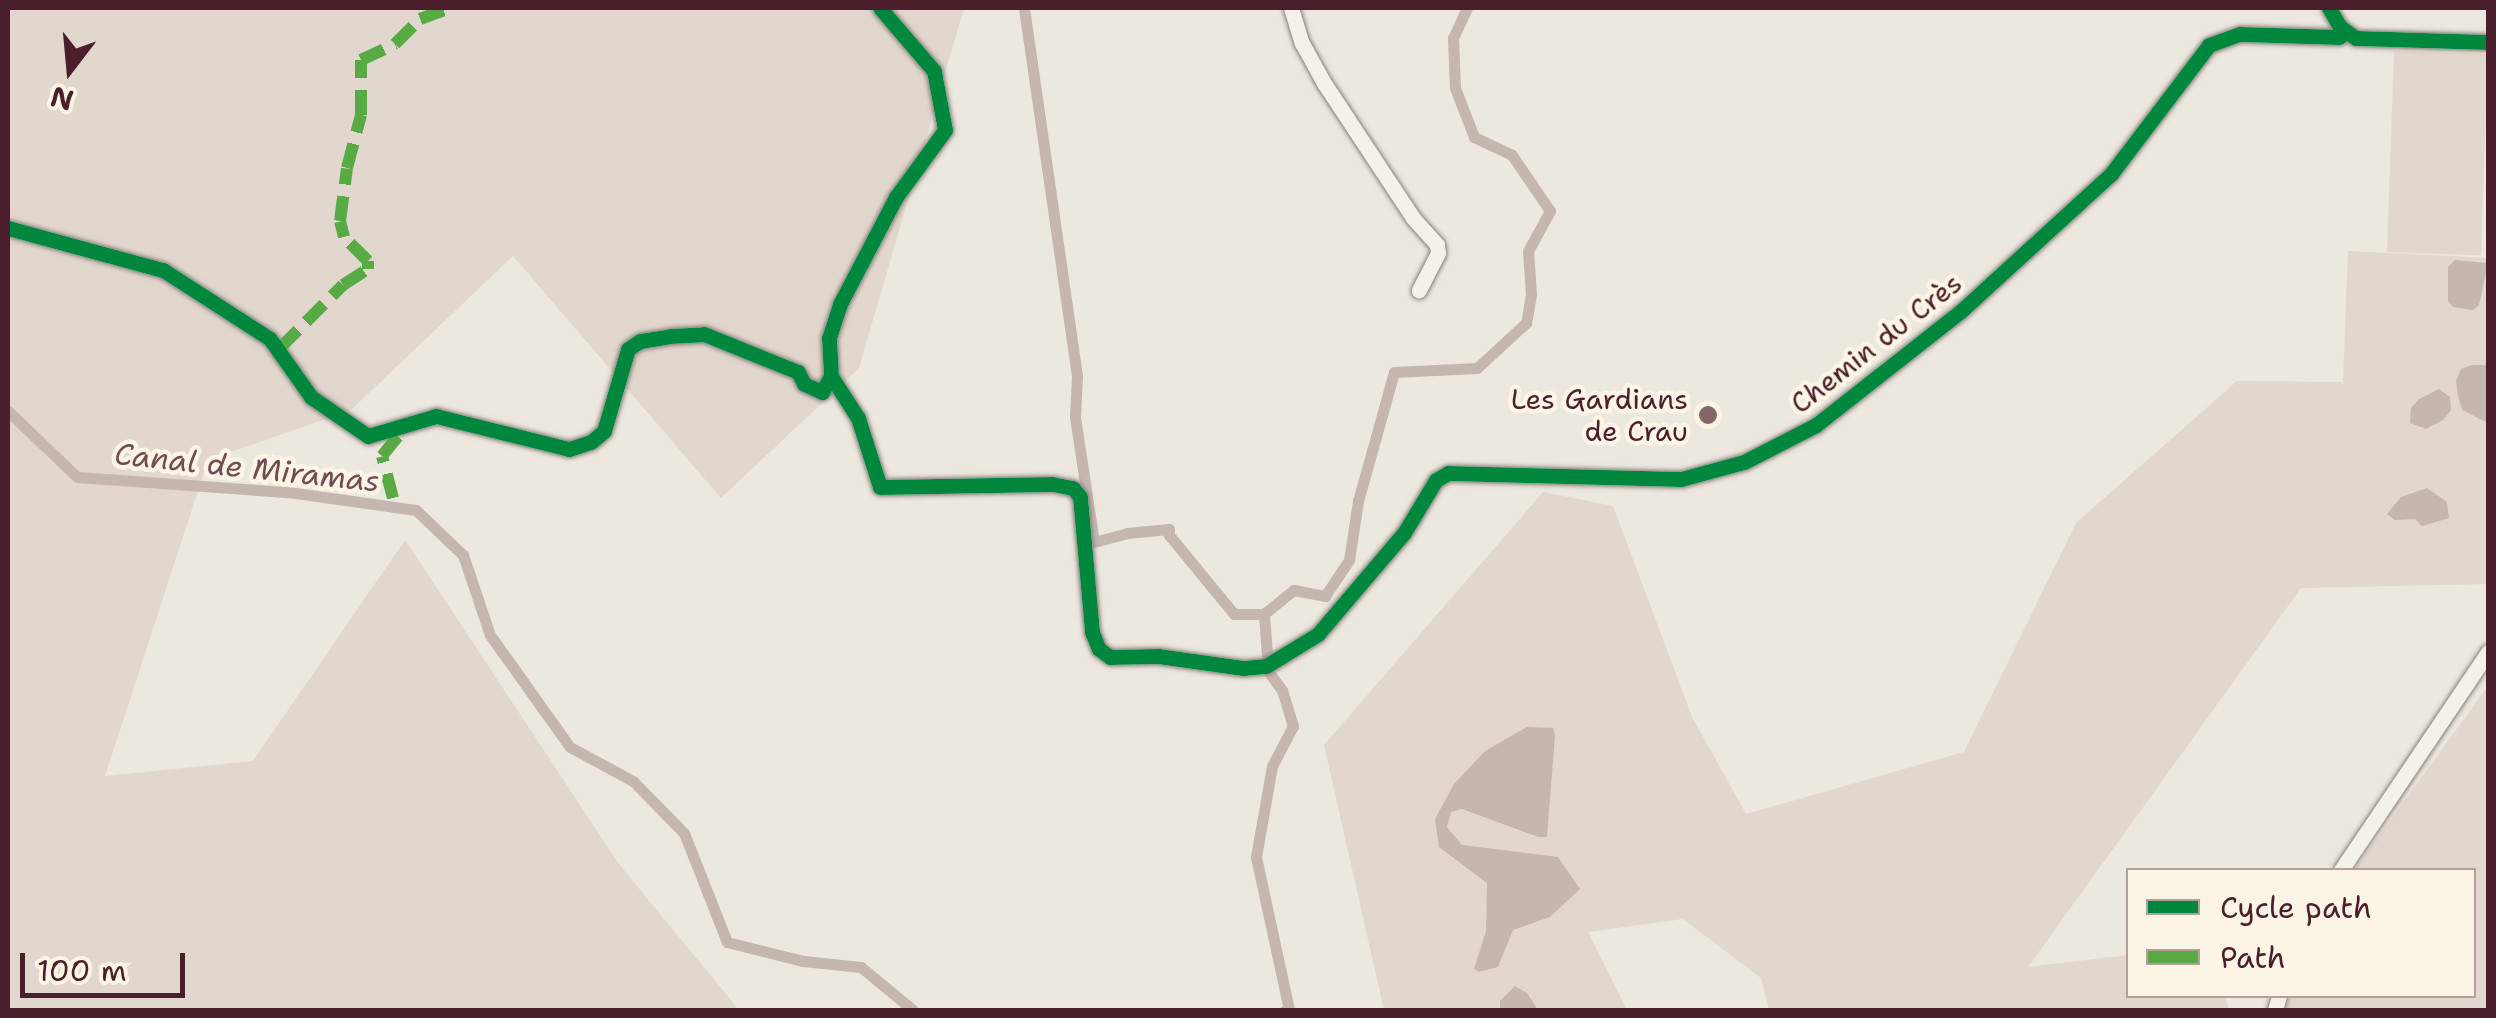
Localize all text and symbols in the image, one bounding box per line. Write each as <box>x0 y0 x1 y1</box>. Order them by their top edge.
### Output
north arrow <box>20 20 120 120</box>
text: N <box>46 78 78 120</box>
street label: Chemin du Crès <box>1784 266 1968 420</box>
place label: Les Gardians de Crau <box>1511 382 1688 448</box>
marker: Les Gardians de Crau <box>1697 404 1719 426</box>
water label: Canal de Miramas <box>113 436 381 500</box>
legend <box>2126 868 2476 998</box>
text: Cycle path <box>2220 887 2372 928</box>
scale bar <box>25 933 190 995</box>
text: Path <box>2220 937 2286 978</box>
text: 100 m <box>37 950 127 991</box>

